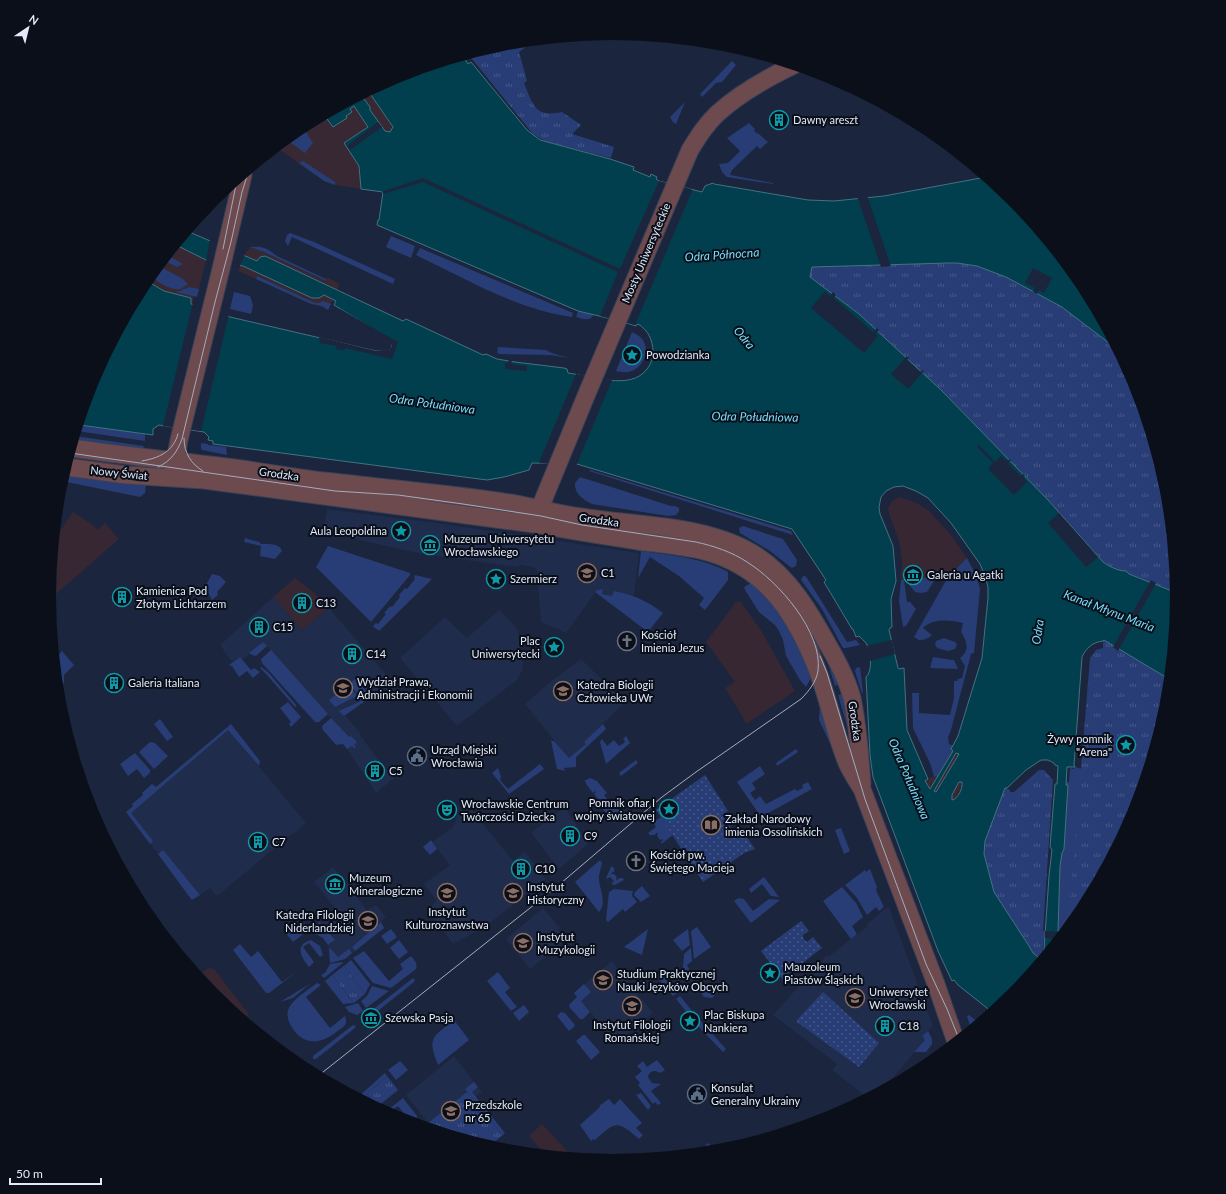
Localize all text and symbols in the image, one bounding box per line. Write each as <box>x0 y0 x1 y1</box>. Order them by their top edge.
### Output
north arrow <box>8 8 48 48</box>
text: N <box>27 12 41 27</box>
building icon: Dawny areszt <box>768 109 790 131</box>
place label: Dawny areszt <box>793 113 858 126</box>
street label: Mosty Uniwersyteckie <box>619 201 673 305</box>
water label: Odra Północna <box>684 244 760 265</box>
water label: Odra <box>731 323 758 352</box>
place icon: Powodzianka <box>621 344 643 366</box>
place label: Powodzianka <box>646 348 710 361</box>
water label: Odra Południowa <box>388 390 476 417</box>
water label: Odra Południowa <box>712 408 799 425</box>
street label: Nowy Świat <box>90 463 148 482</box>
street label: Grodzka <box>258 464 300 483</box>
street label: Grodzka <box>578 510 620 529</box>
place icon: Aula Leopoldina <box>390 520 412 542</box>
place label: Aula Leopoldina <box>310 524 387 537</box>
place label: Muzeum Uniwersytetu Wrocławskiego <box>444 532 554 558</box>
museum icon: Muzeum Uniwersytetu Wrocławskiego <box>419 534 441 556</box>
school or university icon: C1 <box>576 562 598 584</box>
museum icon: Galeria u Agatki <box>902 564 924 586</box>
place label: C1 <box>601 566 615 579</box>
place icon: Szermierz <box>485 568 507 590</box>
place label: Galeria u Agatki <box>927 568 1003 581</box>
place label: Szermierz <box>510 572 557 585</box>
place label: Kamienica Pod Złotym Lichtarzem <box>136 584 226 610</box>
building icon: Kamienica Pod Złotym Lichtarzem <box>111 586 133 608</box>
water label: Kanał Młynu Maria <box>1062 586 1157 635</box>
building icon: C13 <box>291 592 313 614</box>
place label: C13 <box>316 596 336 609</box>
building icon: C15 <box>248 616 270 638</box>
water label: Odra <box>1028 618 1047 646</box>
place label: C15 <box>273 620 293 633</box>
place label: Kościół Imienia Jezus <box>641 628 705 654</box>
church icon: Kościół Imienia Jezus <box>616 630 638 652</box>
place label: Plac Uniwersytecki <box>471 634 540 660</box>
place icon: Plac Uniwersytecki <box>543 636 565 658</box>
building icon: C14 <box>341 643 363 665</box>
place label: C14 <box>366 647 387 660</box>
building icon: Galeria Italiana <box>103 672 125 694</box>
place label: Wydział Prawa, Administracji i Ekonomii <box>357 675 473 701</box>
place label: Galeria Italiana <box>128 676 199 689</box>
school or university icon: Wydział Prawa, Administracji i Ekonomii <box>332 677 354 699</box>
place label: Katedra Biologii Człowieka UWr <box>577 678 654 704</box>
school or university icon: Katedra Biologii Człowieka UWr <box>552 680 574 702</box>
street label: Grodzka <box>846 700 865 742</box>
place label: Żywy pomnik "Arena" <box>1047 732 1112 758</box>
place icon: Żywy pomnik "Arena" <box>1115 734 1137 756</box>
water label: Odra Południowa <box>886 736 933 822</box>
place label: Urząd Miejski Wrocławia <box>431 743 497 769</box>
public building icon: Urząd Miejski Wrocławia <box>406 745 428 767</box>
building icon: C5 <box>364 760 386 782</box>
place label: C5 <box>389 764 403 777</box>
place label: Pomnik ofiar I wojny światowej <box>575 796 655 822</box>
place label: Wrocławskie Centrum Twórczości Dziecka <box>461 797 568 823</box>
place icon: Pomnik ofiar I wojny światowej <box>658 798 680 820</box>
theatre icon: Wrocławskie Centrum Twórczości Dziecka <box>436 799 458 821</box>
place label: Zakład Narodowy imienia Ossolińskich <box>725 812 822 838</box>
library icon: Zakład Narodowy imienia Ossolińskich <box>700 814 722 836</box>
building icon: C9 <box>559 825 581 847</box>
place label: C9 <box>584 829 598 842</box>
building icon: C7 <box>247 831 269 853</box>
place label: C7 <box>272 835 286 848</box>
place label: Kościół pw. Świętego Macieja <box>650 848 735 874</box>
church icon: Kościół pw. Świętego Macieja <box>625 850 647 872</box>
building icon: C10 <box>510 858 532 880</box>
place label: C10 <box>535 862 556 875</box>
place label: Muzeum Mineralogiczne <box>349 871 423 897</box>
museum icon: Muzeum Mineralogiczne <box>324 873 346 895</box>
place label: Instytut Historyczny <box>527 880 585 906</box>
school or university icon: Instytut Kulturoznawstwa <box>436 882 458 904</box>
school or university icon: Instytut Historyczny <box>502 882 524 904</box>
place label: Instytut Kulturoznawstwa <box>405 905 489 931</box>
place label: Katedra Filologii Niderlandzkiej <box>276 908 354 934</box>
school or university icon: Katedra Filologii Niderlandzkiej <box>357 910 379 932</box>
place label: Instytut Muzykologii <box>537 930 596 956</box>
school or university icon: Instytut Muzykologii <box>512 932 534 954</box>
place label: Mauzoleum Piastów Śląskich <box>784 960 863 986</box>
place icon: Mauzoleum Piastów Śląskich <box>759 962 781 984</box>
place label: Studium Praktycznej Nauki Języków Obcych <box>617 967 728 993</box>
school or university icon: Studium Praktycznej Nauki Języków Obcych <box>592 969 614 991</box>
place label: Uniwersytet Wrocławski <box>869 985 928 1011</box>
school or university icon: Uniwersytet Wrocławski <box>844 987 866 1009</box>
school or university icon: Instytut Filologii Romańskiej <box>621 995 643 1017</box>
museum icon: Szewska Pasja <box>360 1007 382 1029</box>
place label: Plac Biskupa Nankiera <box>704 1008 764 1034</box>
place icon: Plac Biskupa Nankiera <box>679 1010 701 1032</box>
place label: Szewska Pasja <box>385 1011 453 1024</box>
building icon: C18 <box>874 1015 896 1037</box>
place label: Instytut Filologii Romańskiej <box>593 1018 671 1044</box>
place label: C18 <box>899 1019 919 1032</box>
place label: Konsulat Generalny Ukrainy <box>711 1081 801 1107</box>
public building icon: Konsulat Generalny Ukrainy <box>686 1083 708 1105</box>
place label: Przedszkole nr 65 <box>465 1098 522 1124</box>
school or university icon: Przedszkole nr 65 <box>440 1100 462 1122</box>
scale bar <box>10 1160 101 1186</box>
text: 50 m <box>16 1166 43 1181</box>

